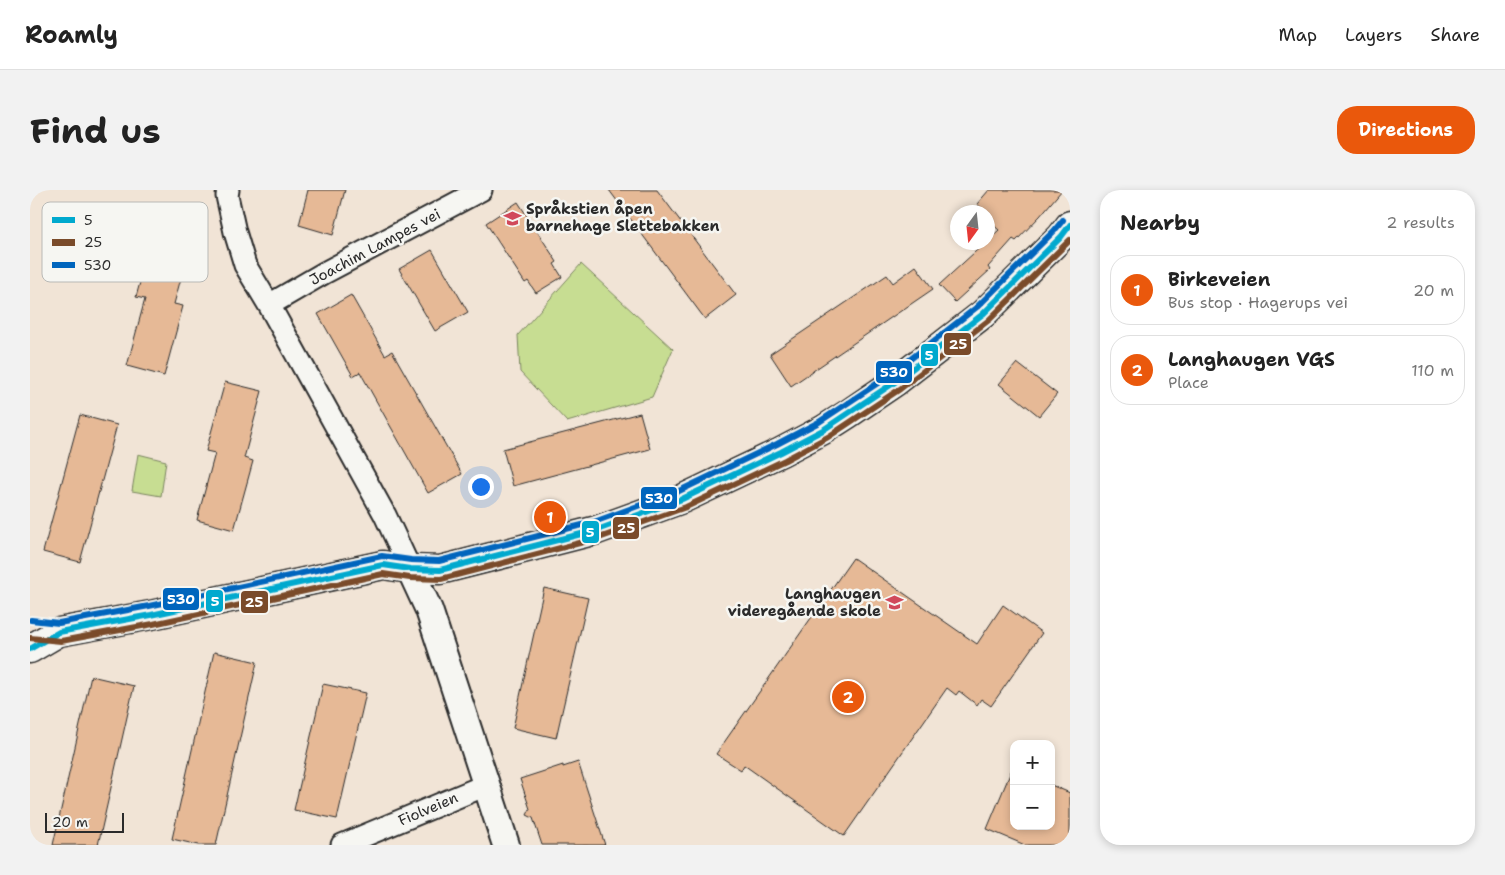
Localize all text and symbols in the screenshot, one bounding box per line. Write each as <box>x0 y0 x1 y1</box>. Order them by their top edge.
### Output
text: Roamly <box>25 19 118 51</box>
text: Map <box>1279 23 1317 47</box>
text: Layers <box>1345 23 1402 47</box>
text: Share <box>1430 23 1480 47</box>
button: Directions <box>1337 106 1475 154</box>
text: Find us <box>30 107 161 154</box>
place label: Språkstien åpen barnehage Slettebakken <box>526 199 720 236</box>
legend <box>42 202 208 282</box>
street label: Joachim Lampes vei <box>306 204 444 290</box>
north arrow <box>950 205 995 250</box>
school or university icon: Språkstien åpen barnehage Slettebakken <box>502 208 522 228</box>
text: Nearby <box>1120 209 1200 237</box>
text: 5 <box>84 211 93 229</box>
text: 2 results <box>1386 212 1455 233</box>
text: 25 <box>84 233 102 251</box>
text: 530 <box>84 256 111 274</box>
text: Birkeveien <box>1168 267 1270 292</box>
text: 1 <box>1133 280 1141 301</box>
text: 20 m <box>1413 280 1454 301</box>
text: Bus stop · Hagerups vei <box>1168 292 1348 313</box>
line badge: 25 <box>943 332 972 356</box>
text: 25 <box>949 335 967 353</box>
line badge: 5 <box>920 343 939 367</box>
text: 5 <box>925 346 934 364</box>
text: Langhaugen VGS <box>1168 347 1335 372</box>
line badge: 530 <box>875 360 913 384</box>
text: 2 <box>1131 360 1143 381</box>
text: 110 m <box>1411 360 1454 381</box>
text: 530 <box>880 363 908 381</box>
text: Place <box>1168 372 1209 393</box>
your location <box>468 474 494 500</box>
line badge: 530 <box>640 486 678 510</box>
text: 530 <box>645 489 673 507</box>
pin: 1 <box>534 498 566 536</box>
line badge: 25 <box>612 516 640 540</box>
text: 25 <box>617 519 635 537</box>
line badge: 5 <box>581 520 600 544</box>
text: 5 <box>586 523 595 541</box>
place label: Langhaugen videregående skole <box>728 584 881 621</box>
line badge: 530 <box>162 587 200 611</box>
line badge: 5 <box>205 589 224 613</box>
text: 530 <box>167 590 195 608</box>
line badge: 25 <box>240 590 269 614</box>
text: 5 <box>211 592 220 610</box>
text: 25 <box>245 593 263 611</box>
school or university icon: Langhaugen videregående skole <box>885 593 905 613</box>
pin: 2 <box>832 678 864 716</box>
map controls <box>1010 740 1055 830</box>
button: + <box>1010 740 1055 785</box>
button: − <box>1010 785 1055 830</box>
street label: Fiolveien <box>395 787 461 831</box>
scale bar <box>45 810 124 833</box>
text: 20 m <box>52 813 88 831</box>

